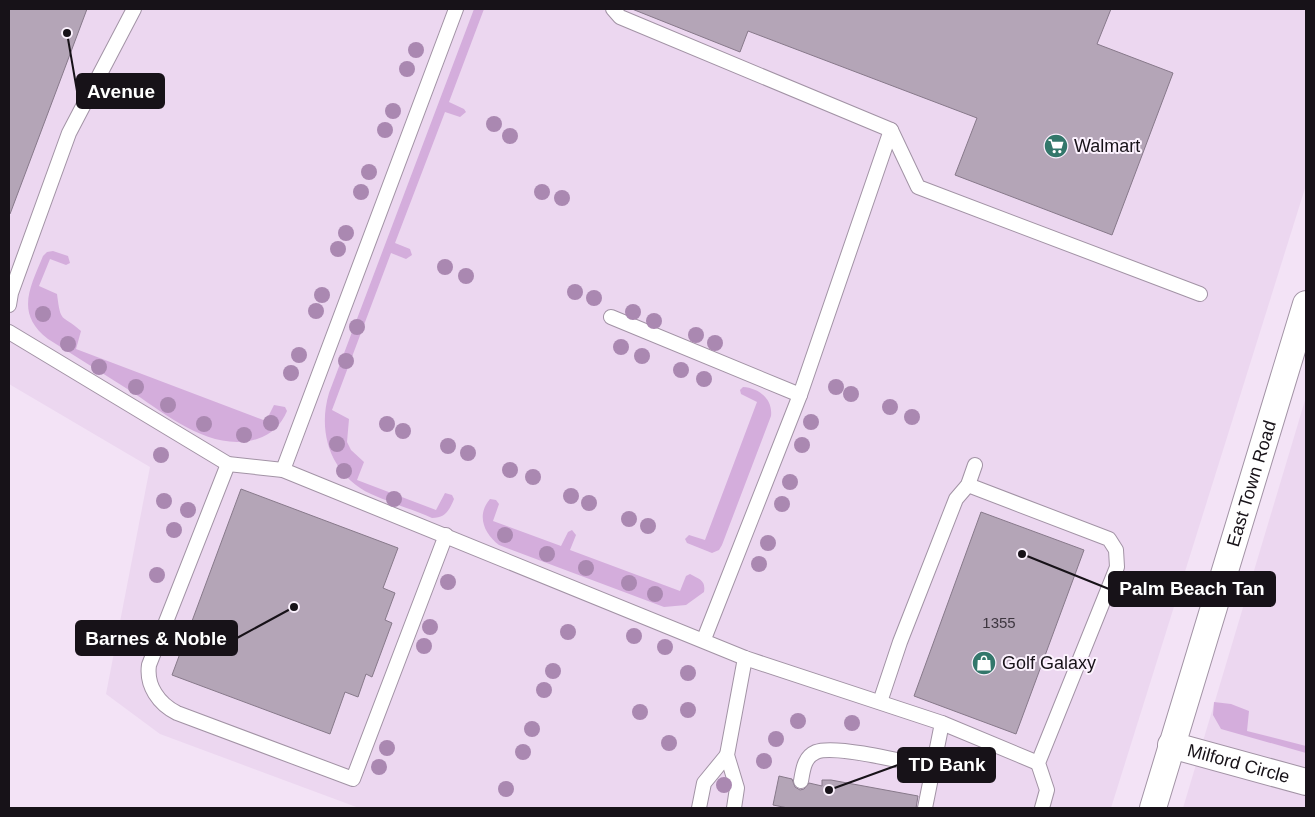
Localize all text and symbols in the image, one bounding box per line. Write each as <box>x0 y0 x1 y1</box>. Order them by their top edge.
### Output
callout: Avenue <box>77 74 164 108</box>
text: Avenue <box>87 81 155 102</box>
supermarket icon: Walmart <box>1043 133 1069 159</box>
place label: Walmart <box>1074 136 1140 156</box>
street label: East Town Road <box>1223 418 1280 549</box>
callout: Palm Beach Tan <box>1109 572 1275 606</box>
text: Palm Beach Tan <box>1119 578 1265 599</box>
house number: 1355 <box>982 614 1016 631</box>
callout: Barnes & Noble <box>76 621 237 655</box>
text: Barnes & Noble <box>85 628 227 649</box>
shop icon: Golf Galaxy <box>971 650 997 676</box>
place label: Golf Galaxy <box>1002 653 1096 673</box>
street label: Milford Circle <box>1185 740 1292 787</box>
callout: TD Bank <box>898 748 995 782</box>
text: TD Bank <box>908 754 986 775</box>

